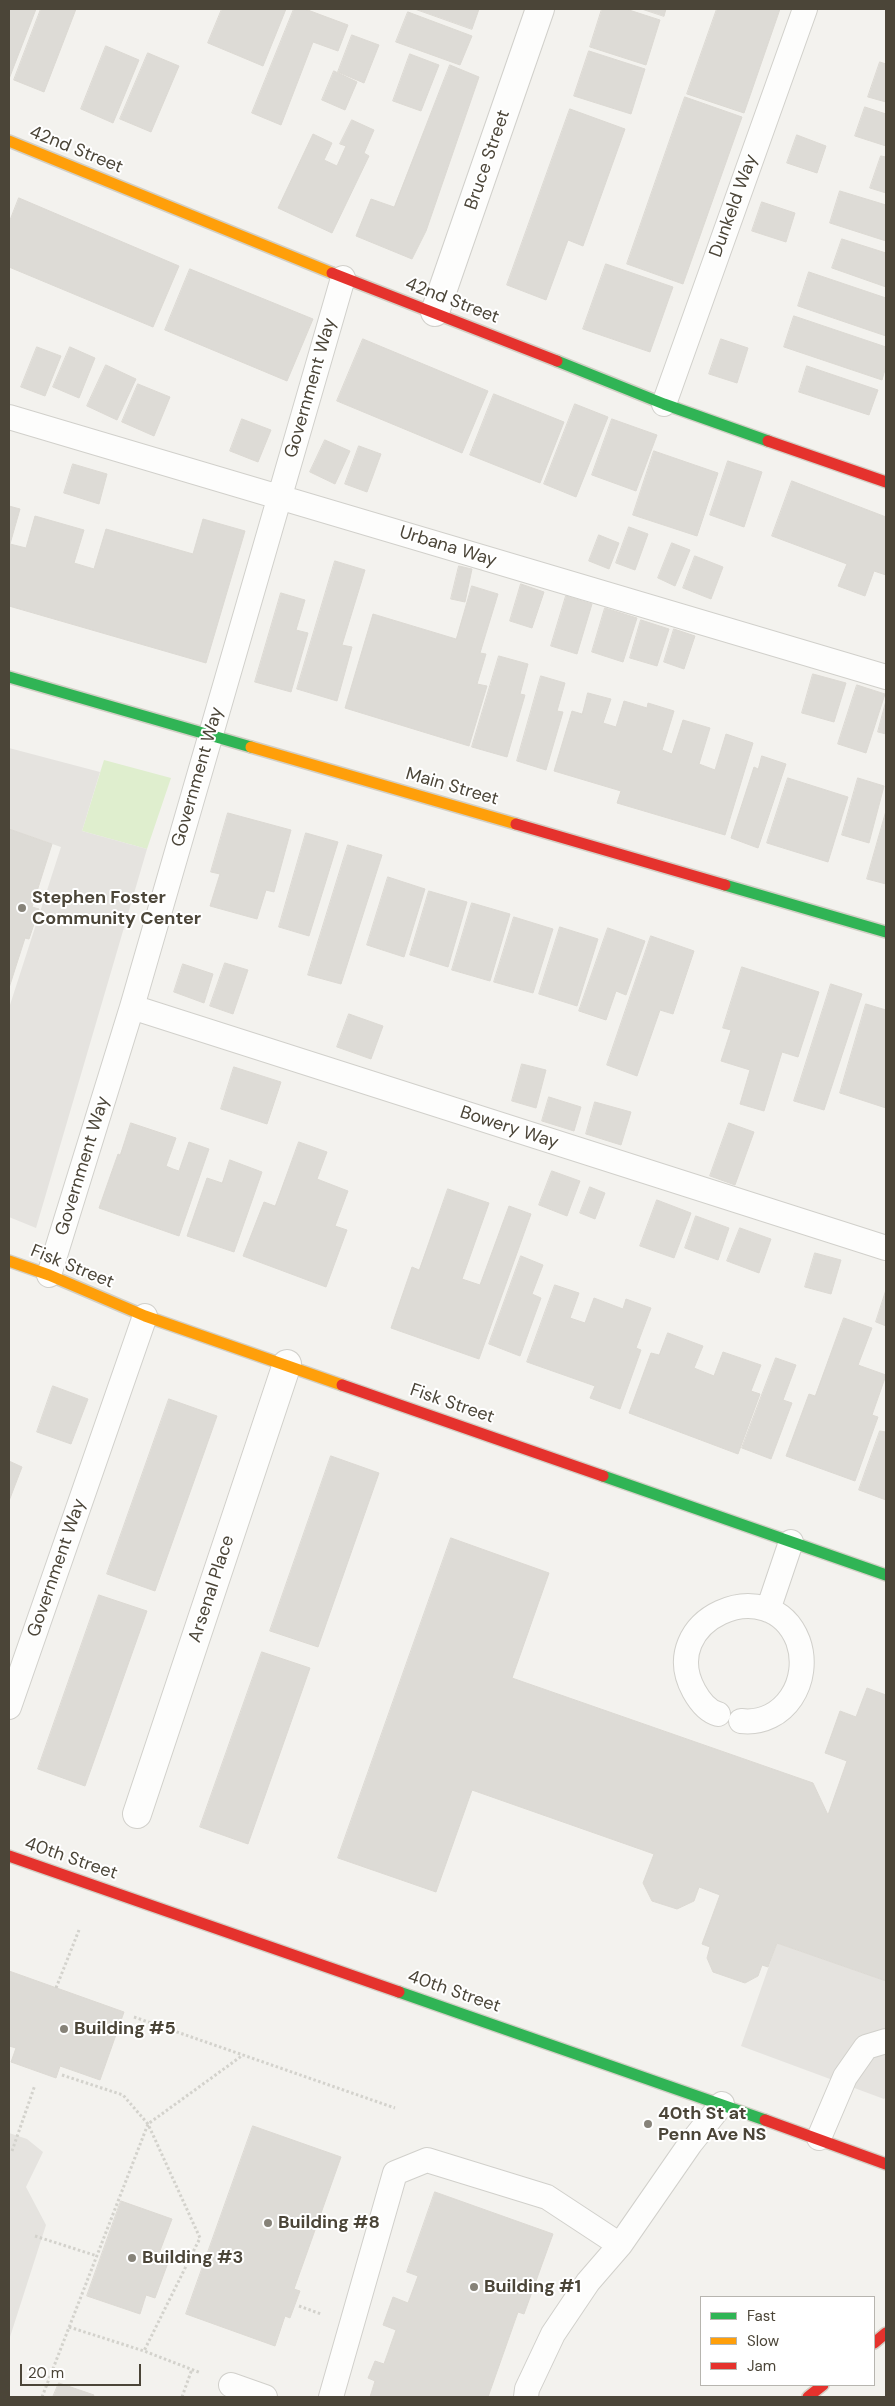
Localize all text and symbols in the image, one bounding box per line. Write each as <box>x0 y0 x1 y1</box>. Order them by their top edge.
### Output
street label: Bruce Street <box>461 107 515 213</box>
street label: 42nd Street <box>26 121 126 179</box>
street label: Dunkeld Way <box>705 152 763 260</box>
street label: 42nd Street <box>402 273 502 329</box>
street label: Government Way <box>281 316 341 460</box>
street label: Urbana Way <box>397 522 499 572</box>
street label: Government Way <box>168 705 228 849</box>
street label: Main Street <box>403 763 501 811</box>
place label: Stephen Foster Community Center <box>32 887 201 930</box>
marker: Stephen Foster Community Center <box>16 902 28 914</box>
street label: Government Way <box>52 1094 114 1238</box>
street label: Bowery Way <box>457 1102 561 1154</box>
street label: Fisk Street <box>27 1241 117 1293</box>
street label: Fisk Street <box>407 1379 497 1429</box>
street label: Government Way <box>23 1496 91 1640</box>
street label: Arsenal Place <box>184 1533 240 1645</box>
street label: 40th Street <box>22 1833 120 1885</box>
street label: 40th Street <box>405 1966 503 2018</box>
place label: Building #5 <box>74 2018 176 2040</box>
marker: Building #5 <box>58 2023 70 2035</box>
place label: 40th St at Penn Ave NS <box>658 2103 766 2146</box>
marker: 40th St at Penn Ave NS <box>642 2118 654 2130</box>
place label: Building #8 <box>278 2212 380 2234</box>
marker: Building #8 <box>262 2217 274 2229</box>
place label: Building #3 <box>142 2247 243 2269</box>
marker: Building #3 <box>126 2252 138 2264</box>
place label: Building #1 <box>484 2276 581 2298</box>
marker: Building #1 <box>468 2281 480 2293</box>
legend <box>700 2296 875 2386</box>
text: Fast <box>747 2306 776 2326</box>
text: Slow <box>747 2331 779 2351</box>
scale bar <box>22 2354 144 2386</box>
text: Jam <box>747 2356 776 2376</box>
text: 20 m <box>28 2363 64 2383</box>

